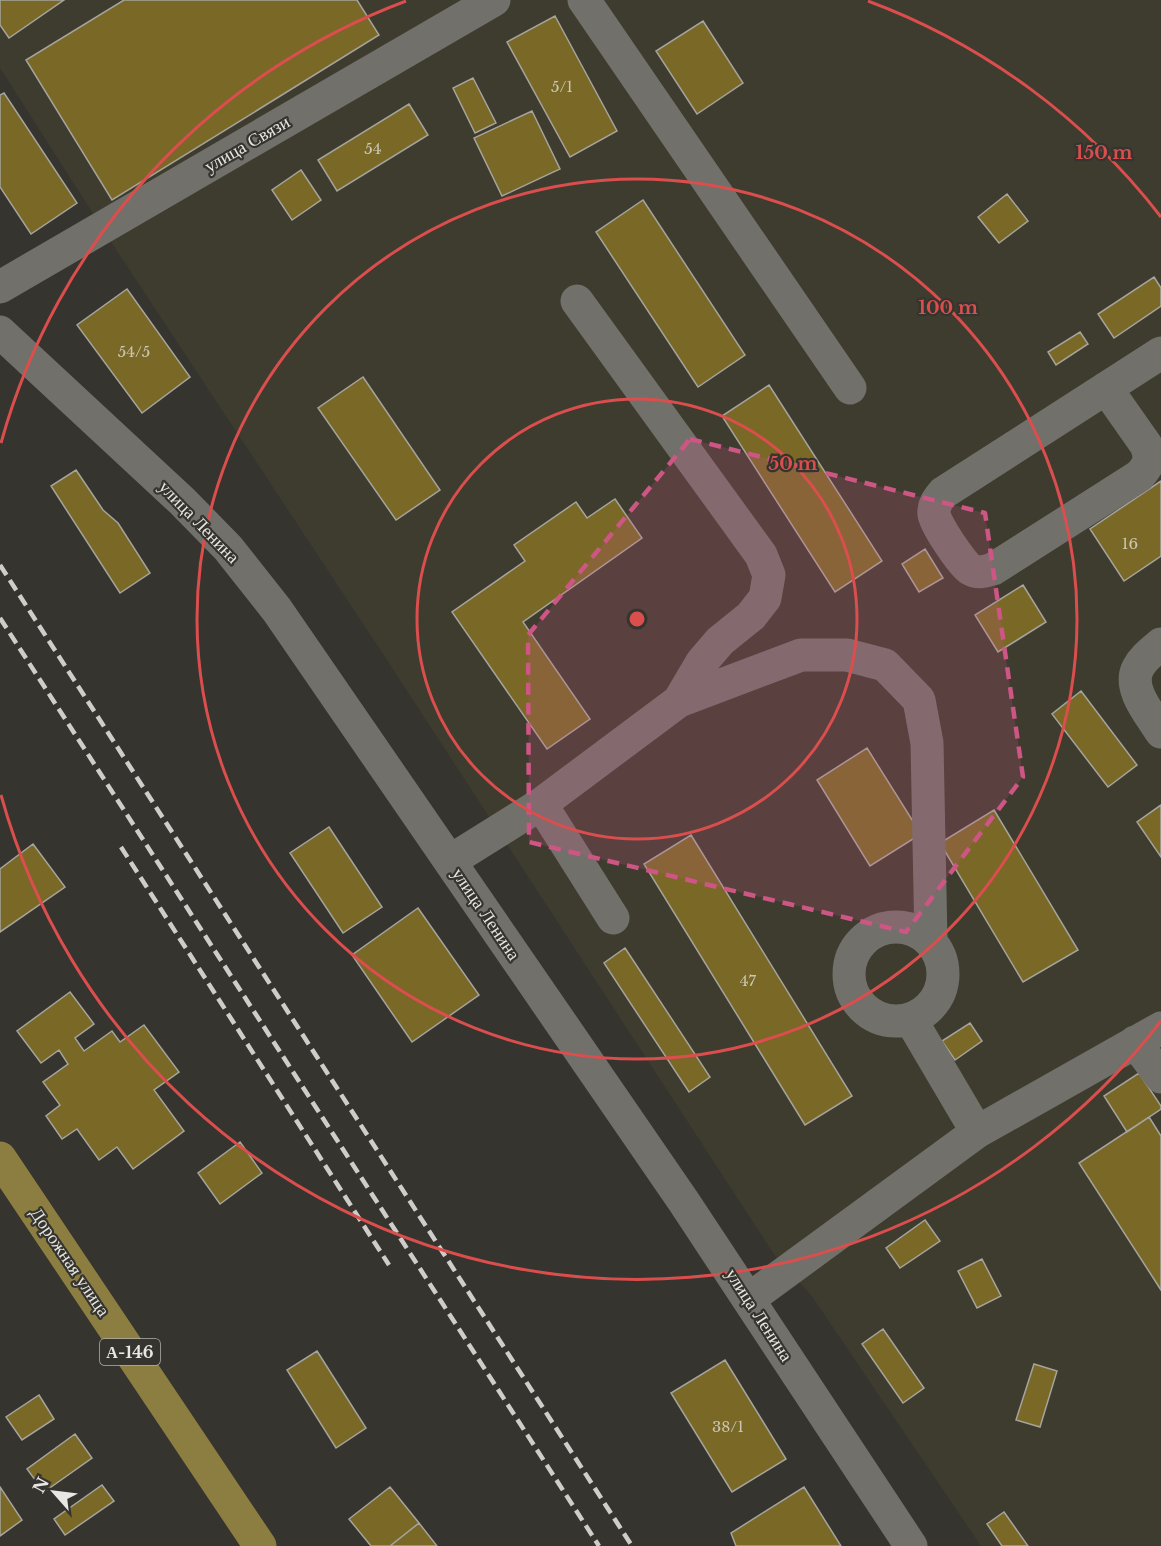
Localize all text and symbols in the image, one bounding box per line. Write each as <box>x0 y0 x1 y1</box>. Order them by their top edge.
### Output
house number: 5/1 <box>551 77 573 96</box>
street label: улица Связи <box>200 111 294 177</box>
house number: 54 <box>364 139 382 158</box>
text: 150 m <box>1076 142 1133 164</box>
text: 100 m <box>918 297 978 319</box>
house number: 54/5 <box>118 342 150 361</box>
text: 50 m <box>769 453 818 475</box>
street label: улица Ленина <box>154 476 244 568</box>
house number: 16 <box>1122 534 1138 553</box>
centre of rings <box>627 609 647 629</box>
street label: улица Ленина <box>447 864 525 964</box>
house number: 47 <box>740 971 757 990</box>
street label: Дорожная улица <box>25 1203 115 1321</box>
street label: улица Ленина <box>721 1264 797 1366</box>
road number: А-146 <box>100 1339 160 1365</box>
house number: 38/1 <box>712 1417 744 1436</box>
north arrow <box>24 1462 84 1522</box>
text: N <box>28 1474 53 1496</box>

